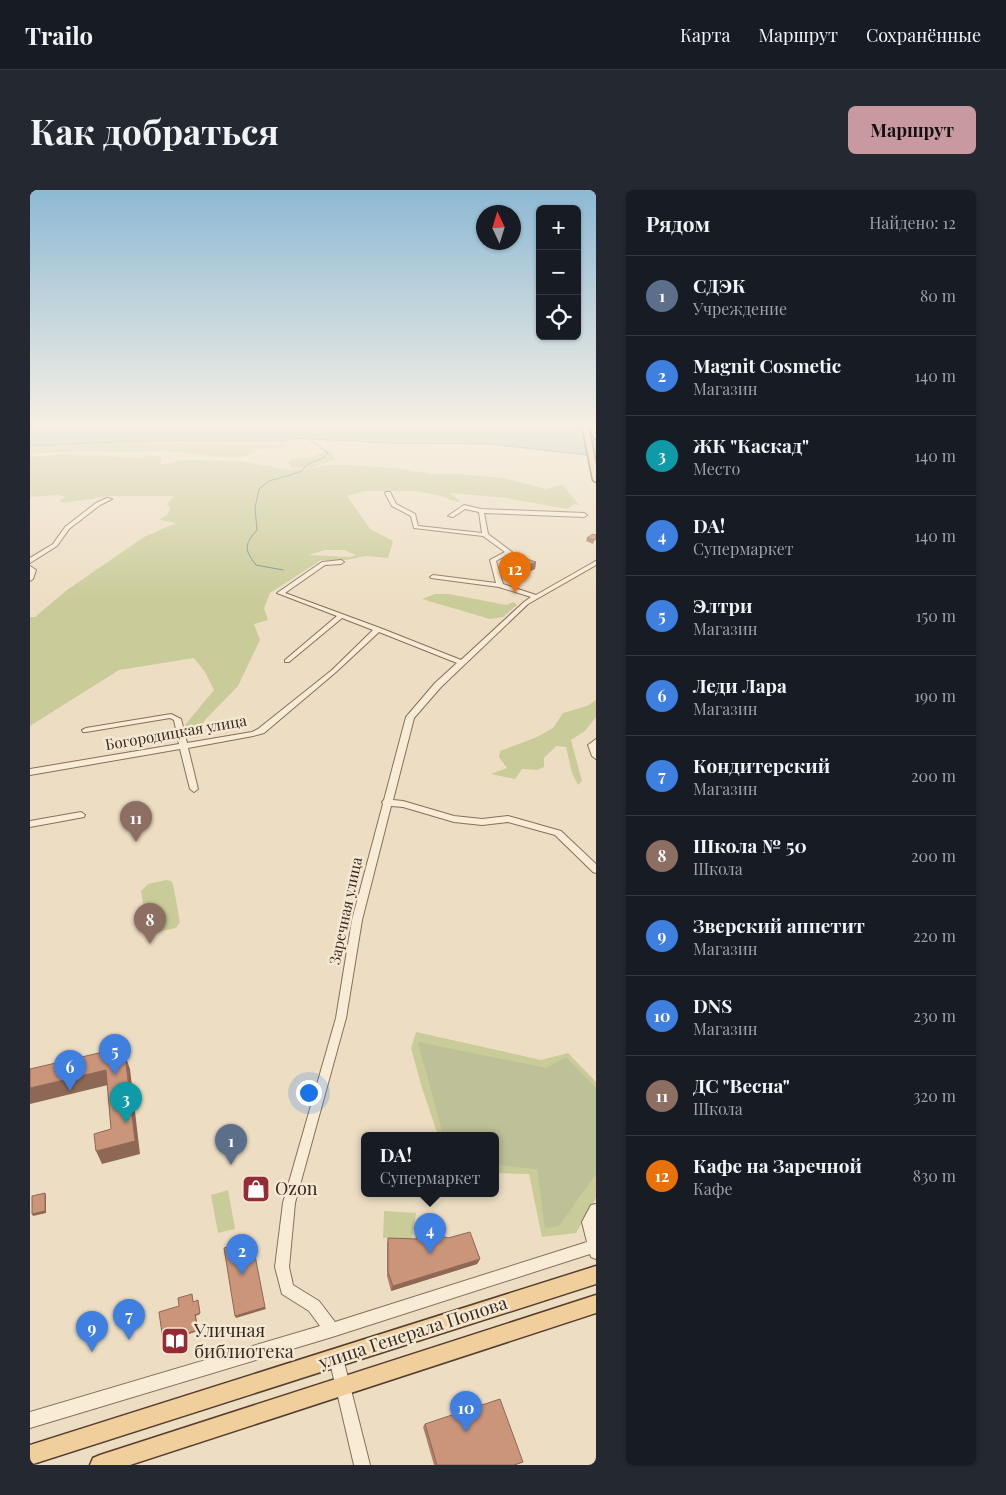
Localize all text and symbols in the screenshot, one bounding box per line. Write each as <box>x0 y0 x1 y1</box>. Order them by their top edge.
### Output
text: Trailo <box>25 19 93 51</box>
text: Карта <box>680 23 730 47</box>
text: Маршрут <box>758 23 838 47</box>
text: Сохранённые <box>866 23 981 47</box>
button: Маршрут <box>848 106 976 154</box>
text: Как добраться <box>30 107 279 154</box>
north arrow <box>476 205 521 250</box>
map controls <box>536 205 581 340</box>
button: + <box>536 205 581 250</box>
text: Рядом <box>646 209 710 237</box>
text: Найдено: 12 <box>869 212 956 233</box>
button: − <box>536 250 581 295</box>
text: СДЭК <box>693 272 746 298</box>
text: 1 <box>659 285 665 306</box>
text: 80 m <box>920 285 956 306</box>
button: locate <box>536 295 581 340</box>
text: Учреждение <box>693 298 787 319</box>
text: Magnit Cosmetic <box>693 352 841 378</box>
text: 2 <box>658 365 666 386</box>
text: 140 m <box>914 365 956 386</box>
text: Магазин <box>693 378 758 399</box>
text: ЖК "Каскад" <box>693 432 809 458</box>
text: 3 <box>658 445 666 466</box>
text: 140 m <box>914 445 956 466</box>
text: Место <box>693 458 740 479</box>
text: DA! <box>693 512 725 538</box>
text: 4 <box>658 525 666 546</box>
text: 140 m <box>914 525 956 546</box>
text: Супермаркет <box>693 538 794 559</box>
pin: 12 <box>499 552 531 593</box>
text: Элтри <box>693 592 752 618</box>
text: 5 <box>658 605 666 626</box>
text: 150 m <box>916 605 956 626</box>
text: Магазин <box>693 618 758 639</box>
text: Леди Лара <box>693 672 787 698</box>
text: 6 <box>658 685 666 706</box>
text: 190 m <box>914 685 956 706</box>
text: Магазин <box>693 698 758 719</box>
street label: Богородицкая улица <box>104 710 249 754</box>
text: Кондитерский <box>693 752 830 778</box>
text: 7 <box>658 765 666 786</box>
text: 200 m <box>911 765 956 786</box>
text: Магазин <box>693 778 758 799</box>
pin: 11 <box>120 801 152 842</box>
text: Школа № 50 <box>693 832 807 858</box>
text: 8 <box>658 845 666 866</box>
text: 200 m <box>911 845 956 866</box>
street label: Заречная улица <box>324 855 366 966</box>
text: Школа <box>693 858 743 879</box>
pin: 8 <box>134 903 166 944</box>
text: Зверский аппетит <box>693 912 865 938</box>
text: 9 <box>658 925 666 946</box>
text: 220 m <box>913 925 956 946</box>
text: Магазин <box>693 938 758 959</box>
text: DNS <box>693 992 732 1018</box>
text: 10 <box>654 1005 670 1026</box>
text: 230 m <box>913 1005 956 1026</box>
text: Магазин <box>693 1018 758 1039</box>
pin: 5 <box>99 1034 131 1075</box>
pin: 6 <box>54 1050 86 1091</box>
text: ДС "Весна" <box>693 1072 790 1098</box>
your location <box>296 1080 322 1106</box>
pin: 3 <box>110 1082 142 1123</box>
text: 11 <box>656 1085 668 1106</box>
text: 320 m <box>913 1085 956 1106</box>
text: Школа <box>693 1098 743 1119</box>
pin: 1 <box>215 1124 247 1165</box>
popup <box>361 1132 499 1197</box>
text: DA! <box>380 1141 412 1167</box>
text: Кафе на Заречной <box>693 1152 862 1178</box>
text: 12 <box>655 1165 669 1186</box>
text: 830 m <box>913 1165 956 1186</box>
text: Супермаркет <box>380 1167 480 1188</box>
shop icon: Ozon <box>241 1174 271 1204</box>
place label: Ozon <box>275 1176 318 1200</box>
text: Кафе <box>693 1178 733 1199</box>
pin: 4 <box>414 1213 446 1254</box>
pin: 2 <box>226 1234 258 1275</box>
street label: улица Генерала Попова <box>314 1290 510 1374</box>
pin: 7 <box>113 1299 145 1340</box>
pin: 9 <box>76 1311 108 1352</box>
place label: Уличная библиотека <box>193 1318 294 1363</box>
library icon: Уличная библиотека <box>160 1326 190 1356</box>
pin: 10 <box>450 1391 482 1432</box>

